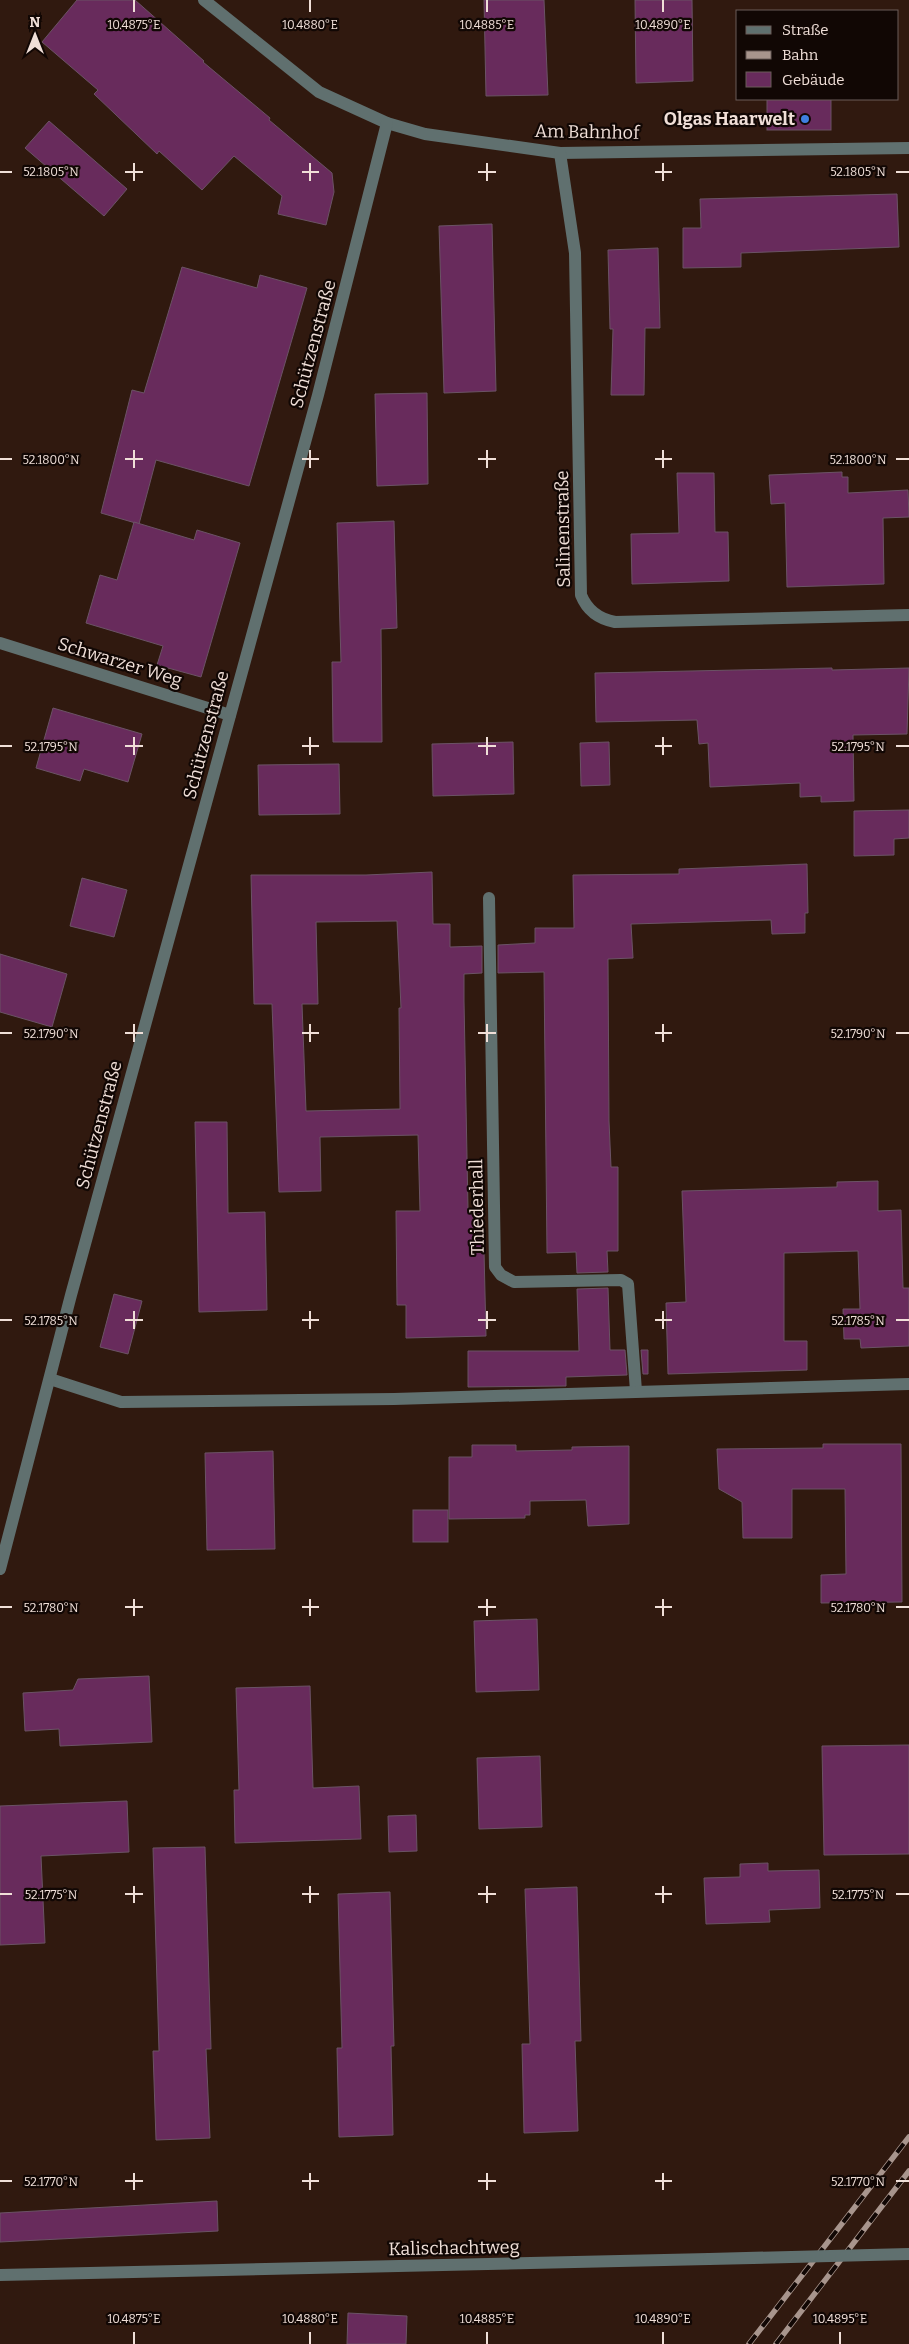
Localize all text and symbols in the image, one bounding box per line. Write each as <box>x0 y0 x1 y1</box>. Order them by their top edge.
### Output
north arrow <box>10 10 60 60</box>
legend <box>736 10 899 100</box>
text: N <box>30 14 41 31</box>
text: 10.4875°E <box>107 18 161 32</box>
text: 10.4880°E <box>282 18 338 32</box>
text: 10.4885°E <box>460 18 514 32</box>
text: 10.4890°E <box>635 18 691 32</box>
text: Straße <box>782 21 828 39</box>
text: Bahn <box>782 46 819 64</box>
text: Gebäude <box>782 71 845 89</box>
place label: Olgas Haarwelt <box>664 108 795 130</box>
marker: Olgas Haarwelt <box>799 113 811 125</box>
street label: Am Bahnhof <box>535 120 641 144</box>
text: 52.1805°N <box>23 165 79 179</box>
text: 52.1805°N <box>830 165 886 179</box>
street label: Schützenstraße <box>285 277 341 411</box>
text: 52.1800°N <box>23 453 80 467</box>
text: 52.1800°N <box>830 453 887 467</box>
street label: Salinenstraße <box>551 470 575 588</box>
street label: Schwarzer Weg <box>55 633 185 691</box>
street label: Schützenstraße <box>178 668 234 802</box>
text: 52.1795°N <box>24 740 78 754</box>
text: 52.1795°N <box>831 740 885 754</box>
text: 52.1790°N <box>24 1027 79 1041</box>
text: 52.1790°N <box>831 1027 886 1041</box>
street label: Schützenstraße <box>71 1058 127 1192</box>
street label: Thiederhall <box>465 1159 489 1255</box>
text: 52.1785°N <box>24 1314 78 1328</box>
text: 52.1785°N <box>831 1314 885 1328</box>
text: 52.1780°N <box>24 1601 79 1615</box>
text: 52.1780°N <box>831 1601 886 1615</box>
text: 52.1775°N <box>25 1888 78 1902</box>
text: 52.1775°N <box>832 1888 885 1902</box>
text: 52.1770°N <box>24 2175 78 2189</box>
text: 52.1770°N <box>831 2175 885 2189</box>
street label: Kalischachtweg <box>388 2236 520 2260</box>
text: 10.4875°E <box>107 2312 161 2326</box>
text: 10.4880°E <box>282 2312 338 2326</box>
text: 10.4885°E <box>460 2312 514 2326</box>
text: 10.4890°E <box>635 2312 691 2326</box>
text: 10.4895°E <box>813 2312 867 2326</box>

